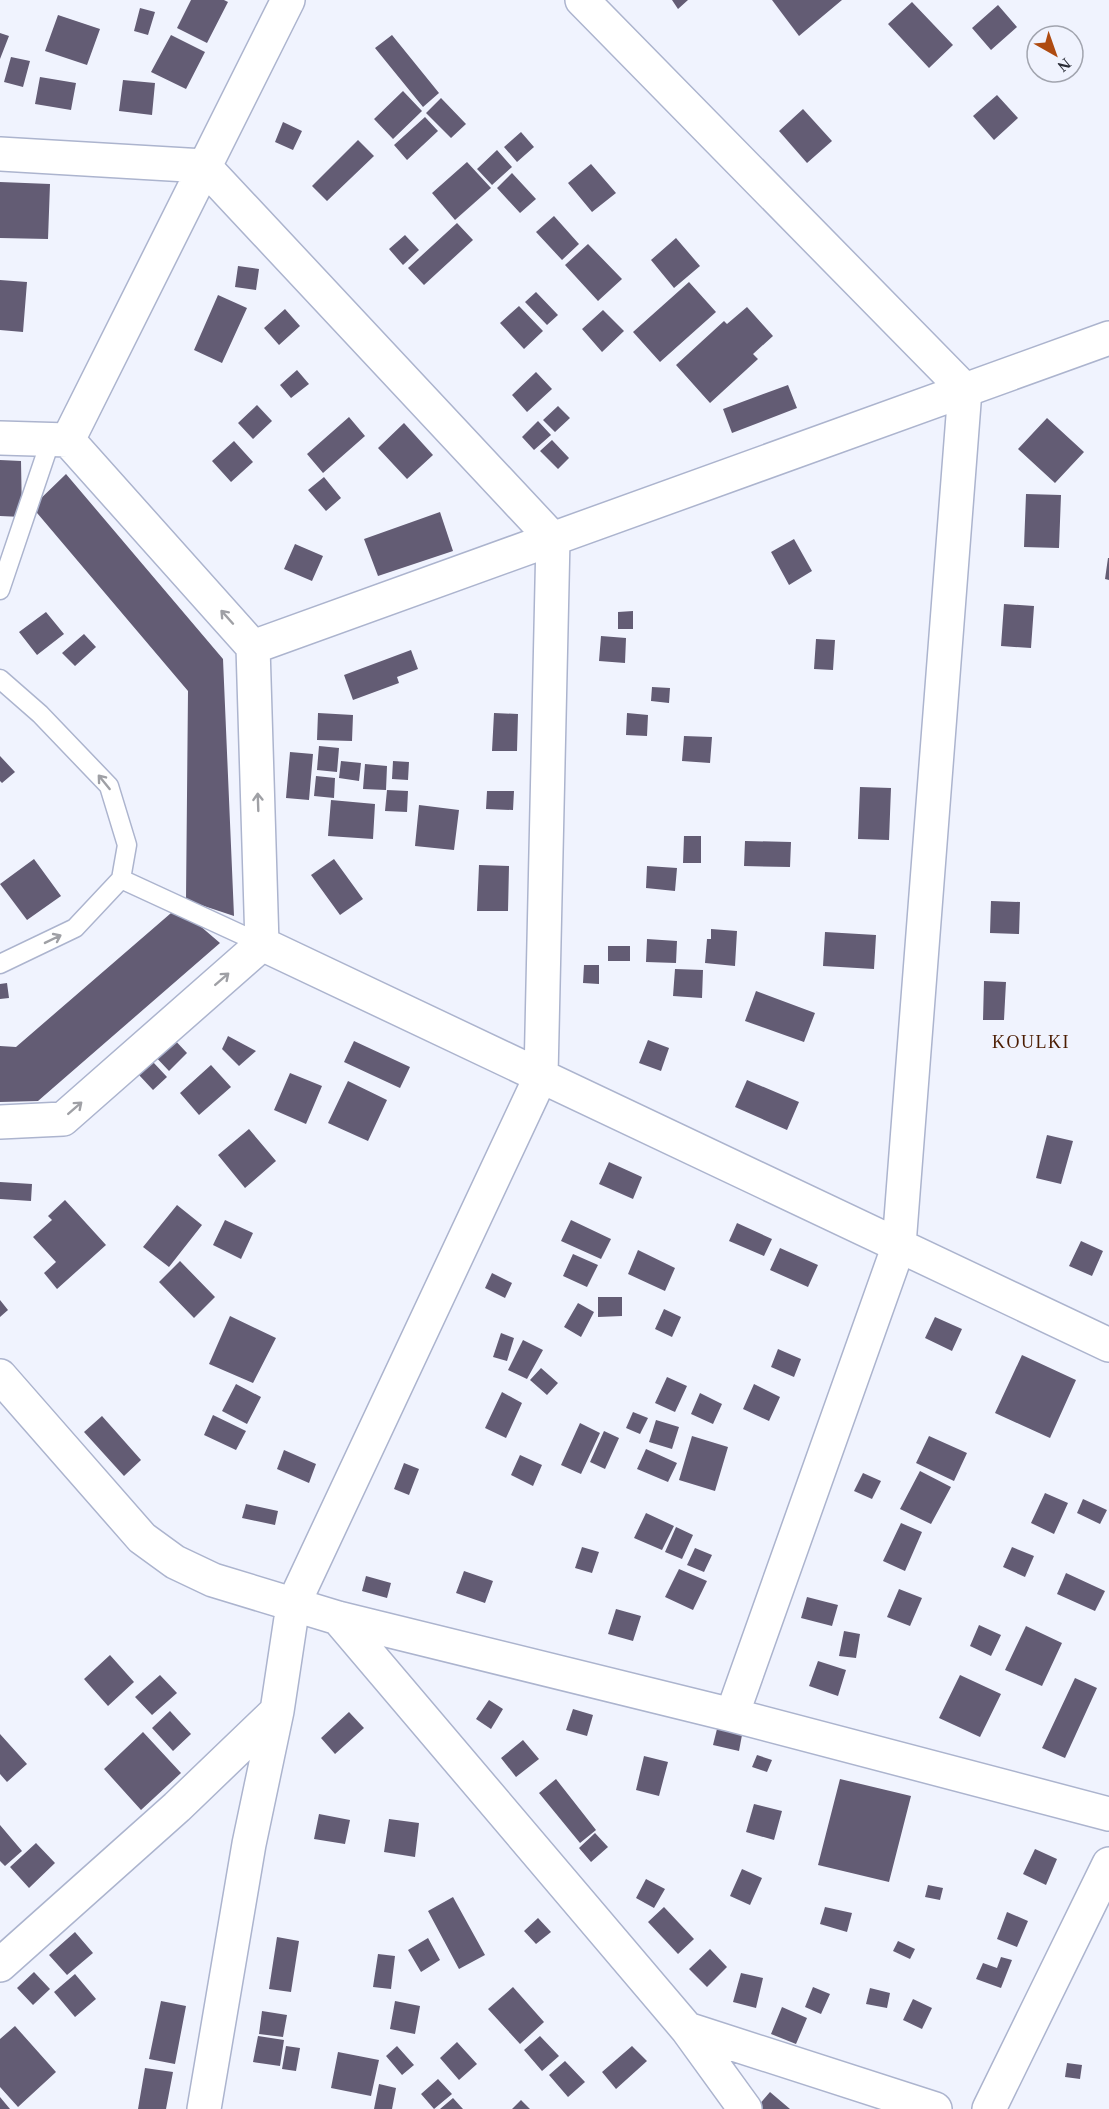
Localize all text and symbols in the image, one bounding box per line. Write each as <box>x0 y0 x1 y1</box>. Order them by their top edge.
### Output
north arrow <box>1025 24 1085 84</box>
text: N <box>1054 55 1074 76</box>
one-way arrow <box>220 610 234 625</box>
one-way arrow <box>97 774 110 790</box>
one-way arrow <box>252 793 263 813</box>
one-way arrow <box>44 933 62 945</box>
one-way arrow <box>214 972 229 986</box>
district label: KOULKI <box>992 1032 1070 1052</box>
one-way arrow <box>67 1101 82 1115</box>

